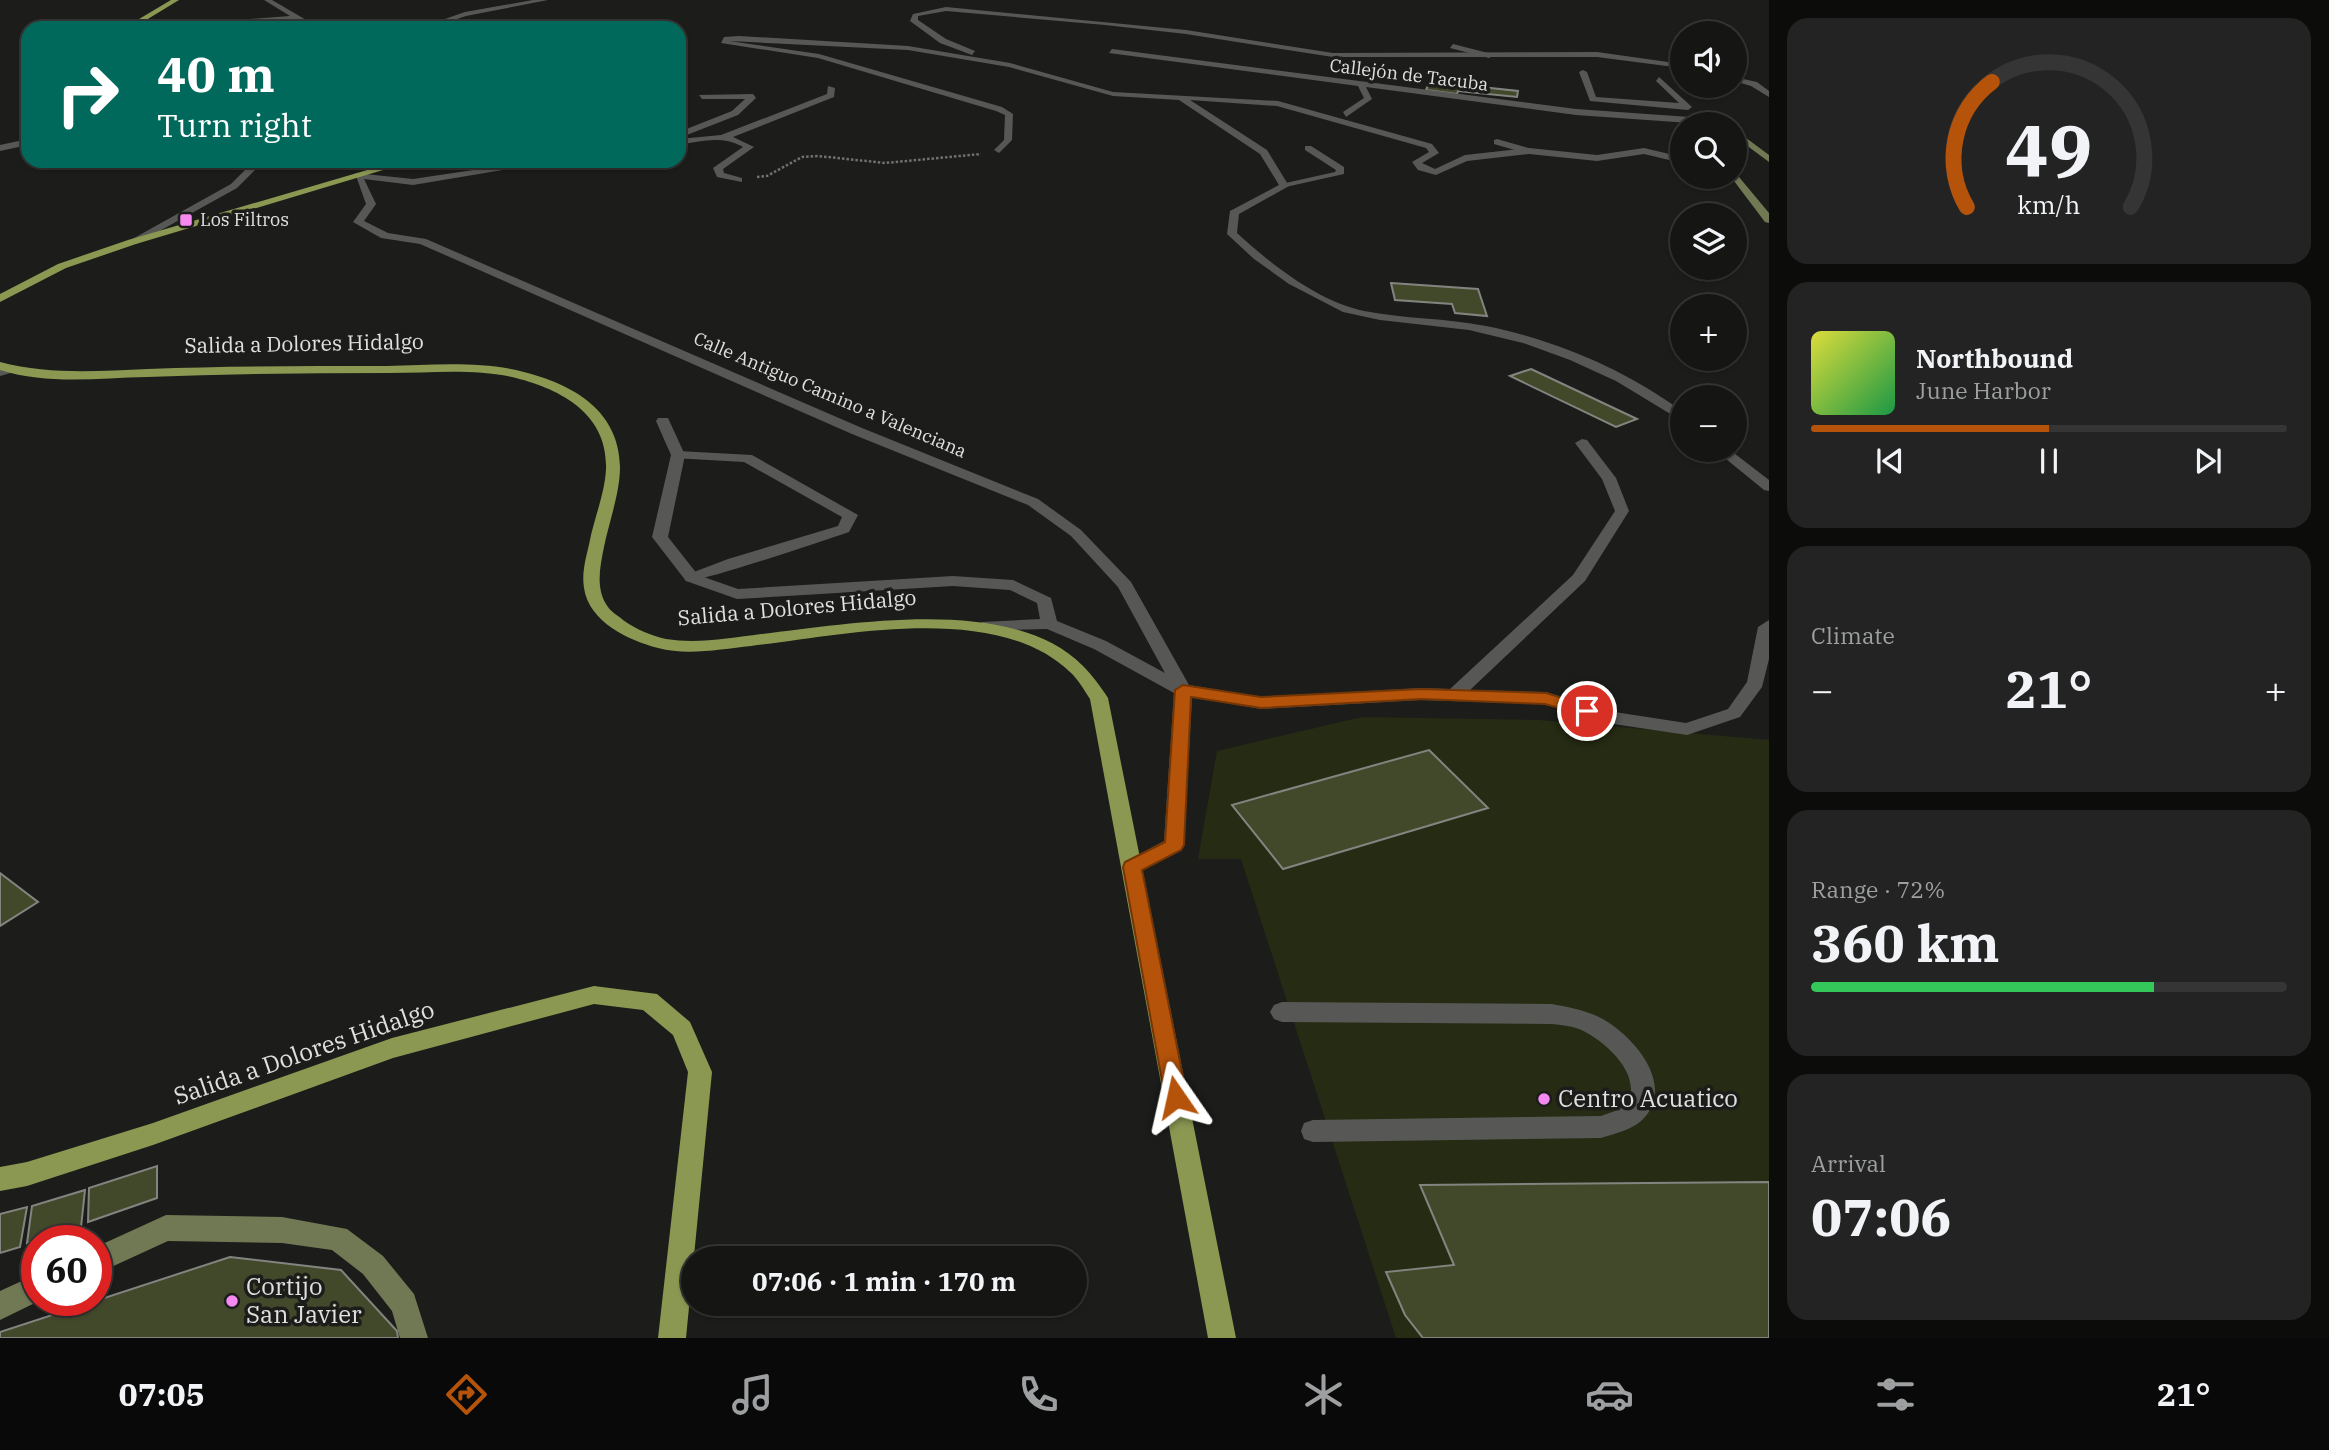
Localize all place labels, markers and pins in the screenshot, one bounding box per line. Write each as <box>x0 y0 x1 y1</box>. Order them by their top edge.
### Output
place label: Los Filtros <box>200 208 289 231</box>
marker: Los Filtros <box>178 212 194 228</box>
pin <box>1557 681 1617 741</box>
place label: Centro Acuatico <box>1558 1082 1738 1114</box>
marker: Centro Acuatico <box>1536 1091 1552 1107</box>
place label: Cortijo San Javier <box>246 1270 362 1330</box>
marker: Cortijo San Javier <box>224 1293 240 1309</box>

